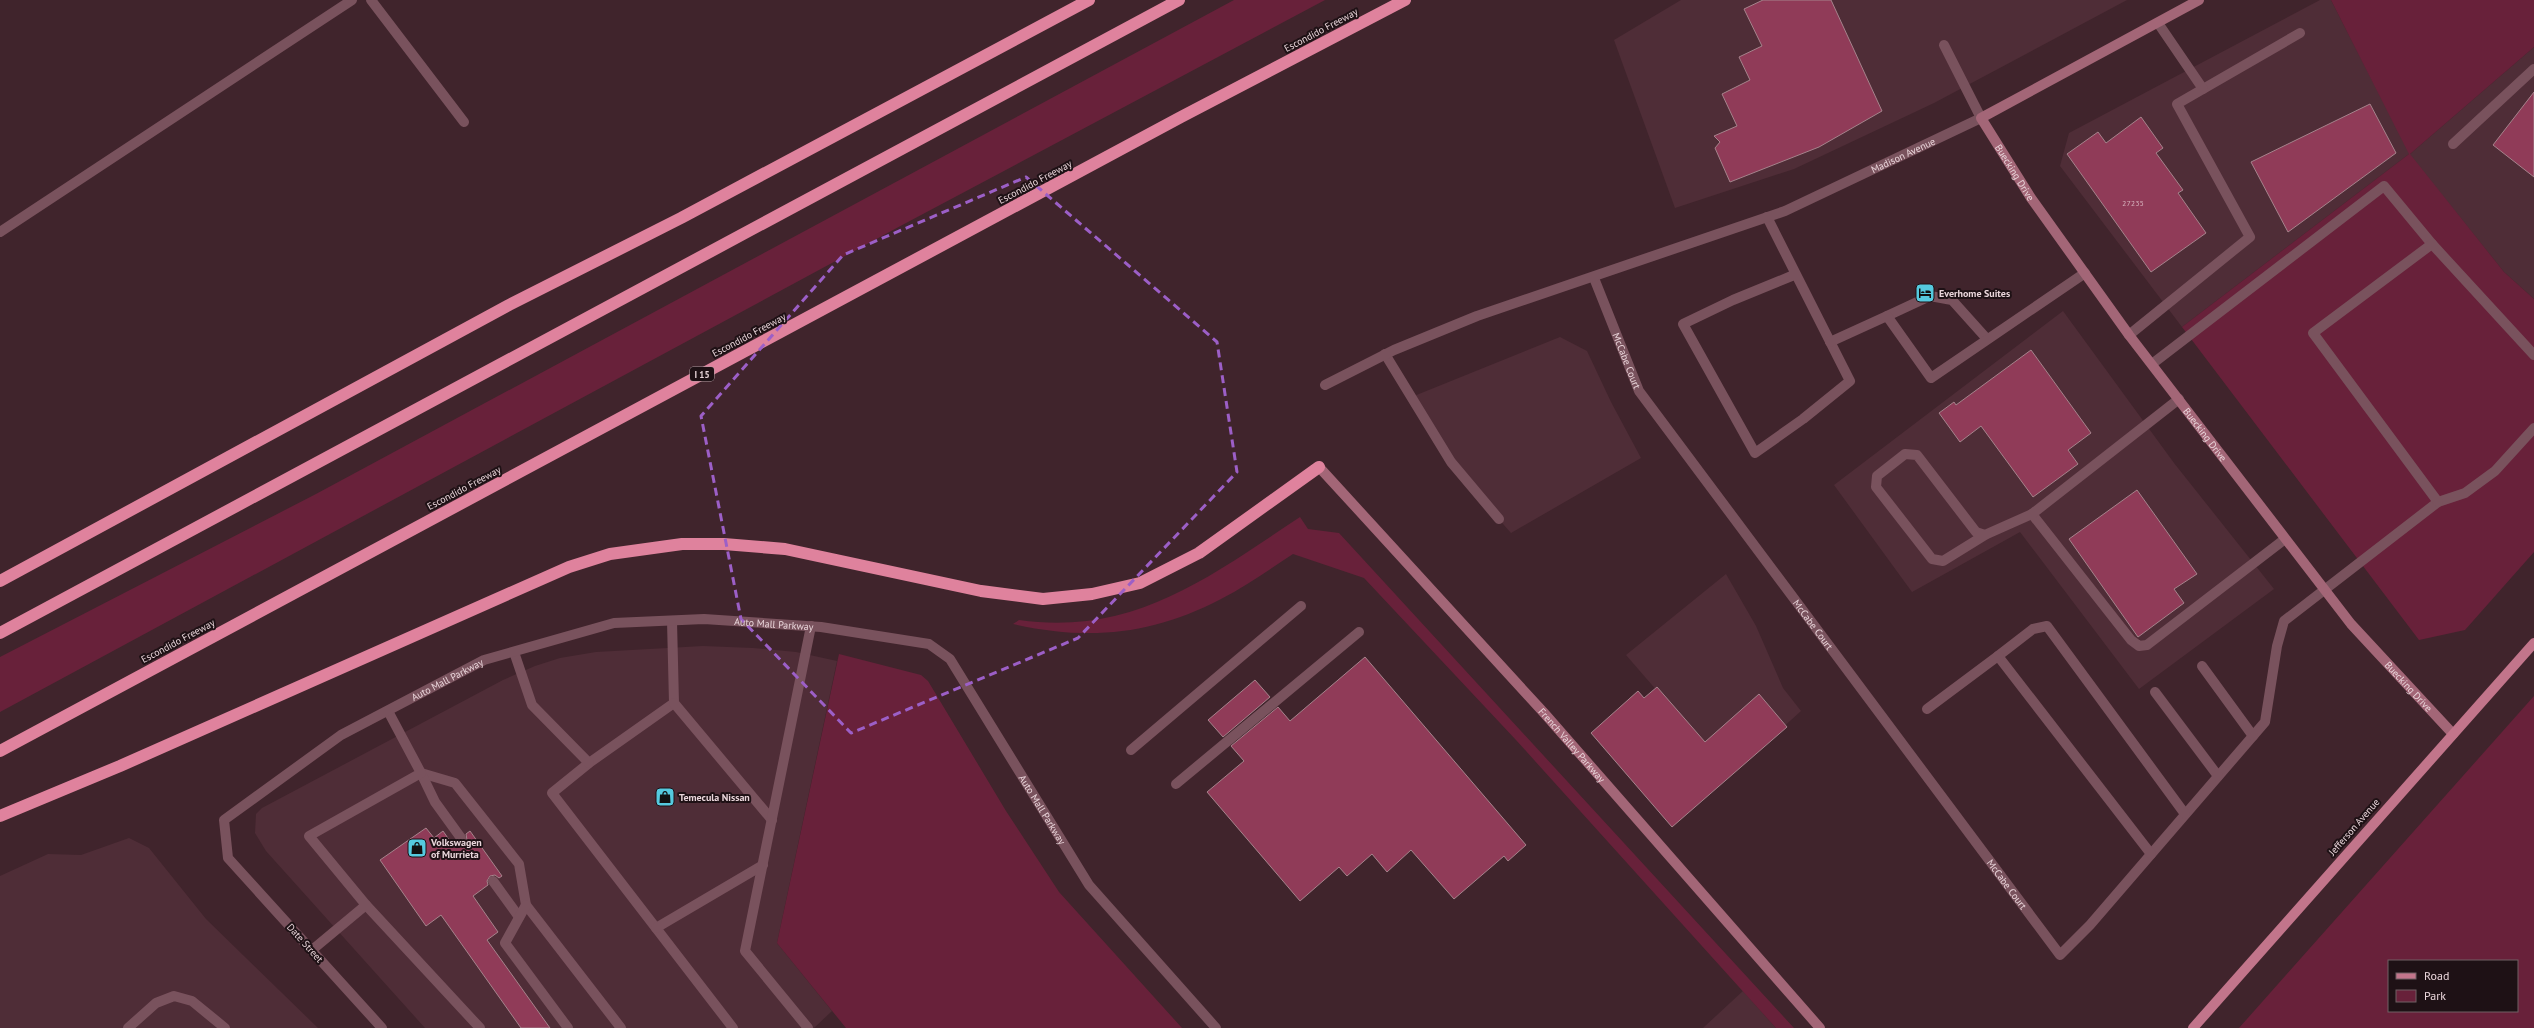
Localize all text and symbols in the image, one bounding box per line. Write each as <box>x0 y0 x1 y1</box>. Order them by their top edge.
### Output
street label: Escondido Freeway <box>1282 5 1360 55</box>
street label: Madison Avenue <box>1869 134 1937 176</box>
street label: Buecking Drive <box>1992 142 2038 203</box>
street label: Escondido Freeway <box>996 157 1074 207</box>
house number: 27235 <box>2122 198 2144 208</box>
hotel icon: Everhome Suites <box>1914 282 1936 304</box>
place label: Everhome Suites <box>1939 287 2010 300</box>
street label: Escondido Freeway <box>710 310 788 360</box>
street label: McCabe Court <box>1610 331 1644 391</box>
road number: I 15 <box>690 367 714 381</box>
street label: Buecking Drive <box>2181 405 2230 464</box>
street label: Escondido Freeway <box>425 463 503 513</box>
street label: McCabe Court <box>1790 597 1837 653</box>
street label: Auto Mall Parkway <box>734 615 814 633</box>
street label: Escondido Freeway <box>139 616 217 666</box>
street label: Auto Mall Parkway <box>409 655 486 704</box>
street label: Buecking Drive <box>2382 658 2435 714</box>
street label: French Valley Parkway <box>1536 705 1608 785</box>
street label: Auto Mall Parkway <box>1016 772 1069 847</box>
shop icon: Temecula Nissan <box>654 786 676 808</box>
place label: Temecula Nissan <box>679 791 750 804</box>
street label: Jefferson Avenue <box>2325 796 2382 859</box>
place label: Volkswagen of Murrieta <box>430 836 482 861</box>
shop icon: Volkswagen of Murrieta <box>406 837 428 859</box>
street label: McCabe Court <box>1984 856 2030 912</box>
street label: Date Street <box>284 921 326 966</box>
legend <box>2388 960 2518 1012</box>
text: Road <box>2424 968 2449 983</box>
text: Park <box>2424 988 2446 1003</box>

